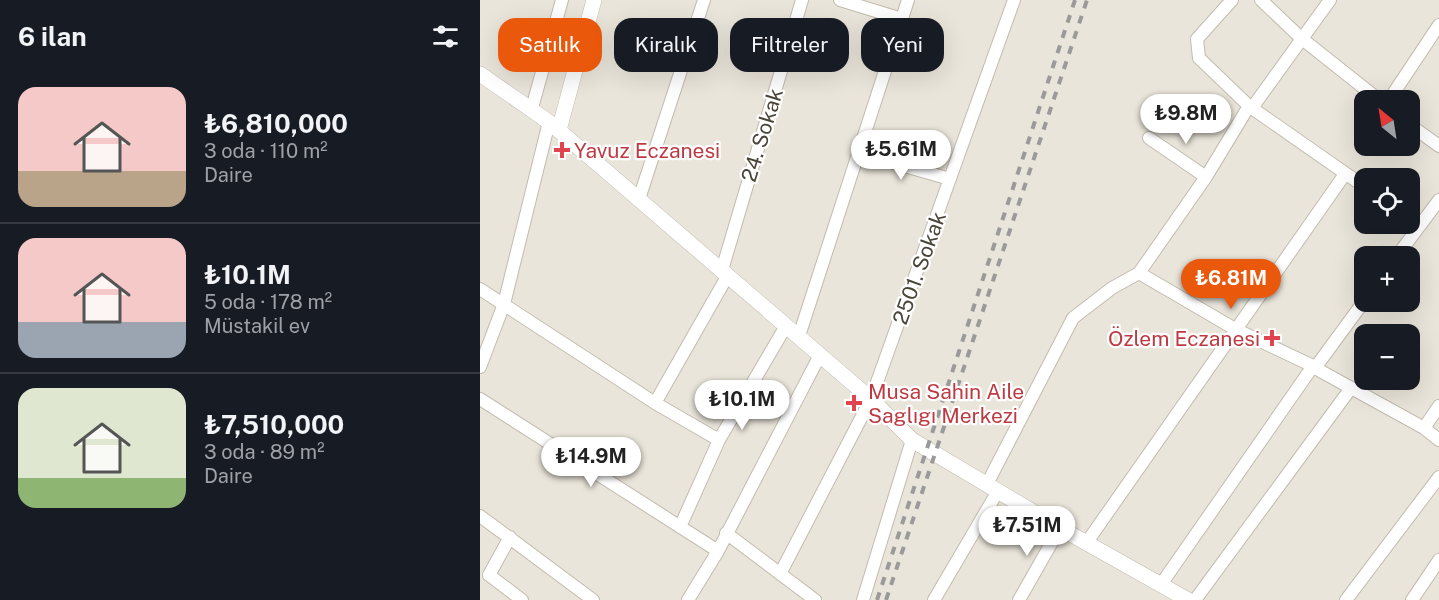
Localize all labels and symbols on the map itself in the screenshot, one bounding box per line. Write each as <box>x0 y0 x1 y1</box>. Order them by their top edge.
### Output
street label: 24. Sokak <box>736 85 788 185</box>
north arrow <box>1354 90 1420 156</box>
pin: ₺9.8M <box>1144 94 1228 145</box>
pin: ₺5.61M <box>852 130 950 181</box>
place label: Yavuz Eczanesi <box>574 138 720 163</box>
marker: Yavuz Eczanesi <box>555 143 569 157</box>
street label: 2501. Sokak <box>887 208 951 328</box>
pin: ₺6.81M <box>1182 259 1280 310</box>
place label: Özlem Eczanesi <box>1108 326 1260 351</box>
marker: Özlem Eczanesi <box>1265 331 1279 345</box>
place label: Musa Sahin Aile Saglıgı Merkezi <box>868 379 1024 428</box>
pin: ₺10.1M <box>693 380 791 431</box>
marker: Musa Sahin Aile Saglıgı Merkezi <box>845 394 863 412</box>
pin: ₺14.9M <box>542 437 640 488</box>
pin: ₺7.51M <box>978 506 1076 557</box>

